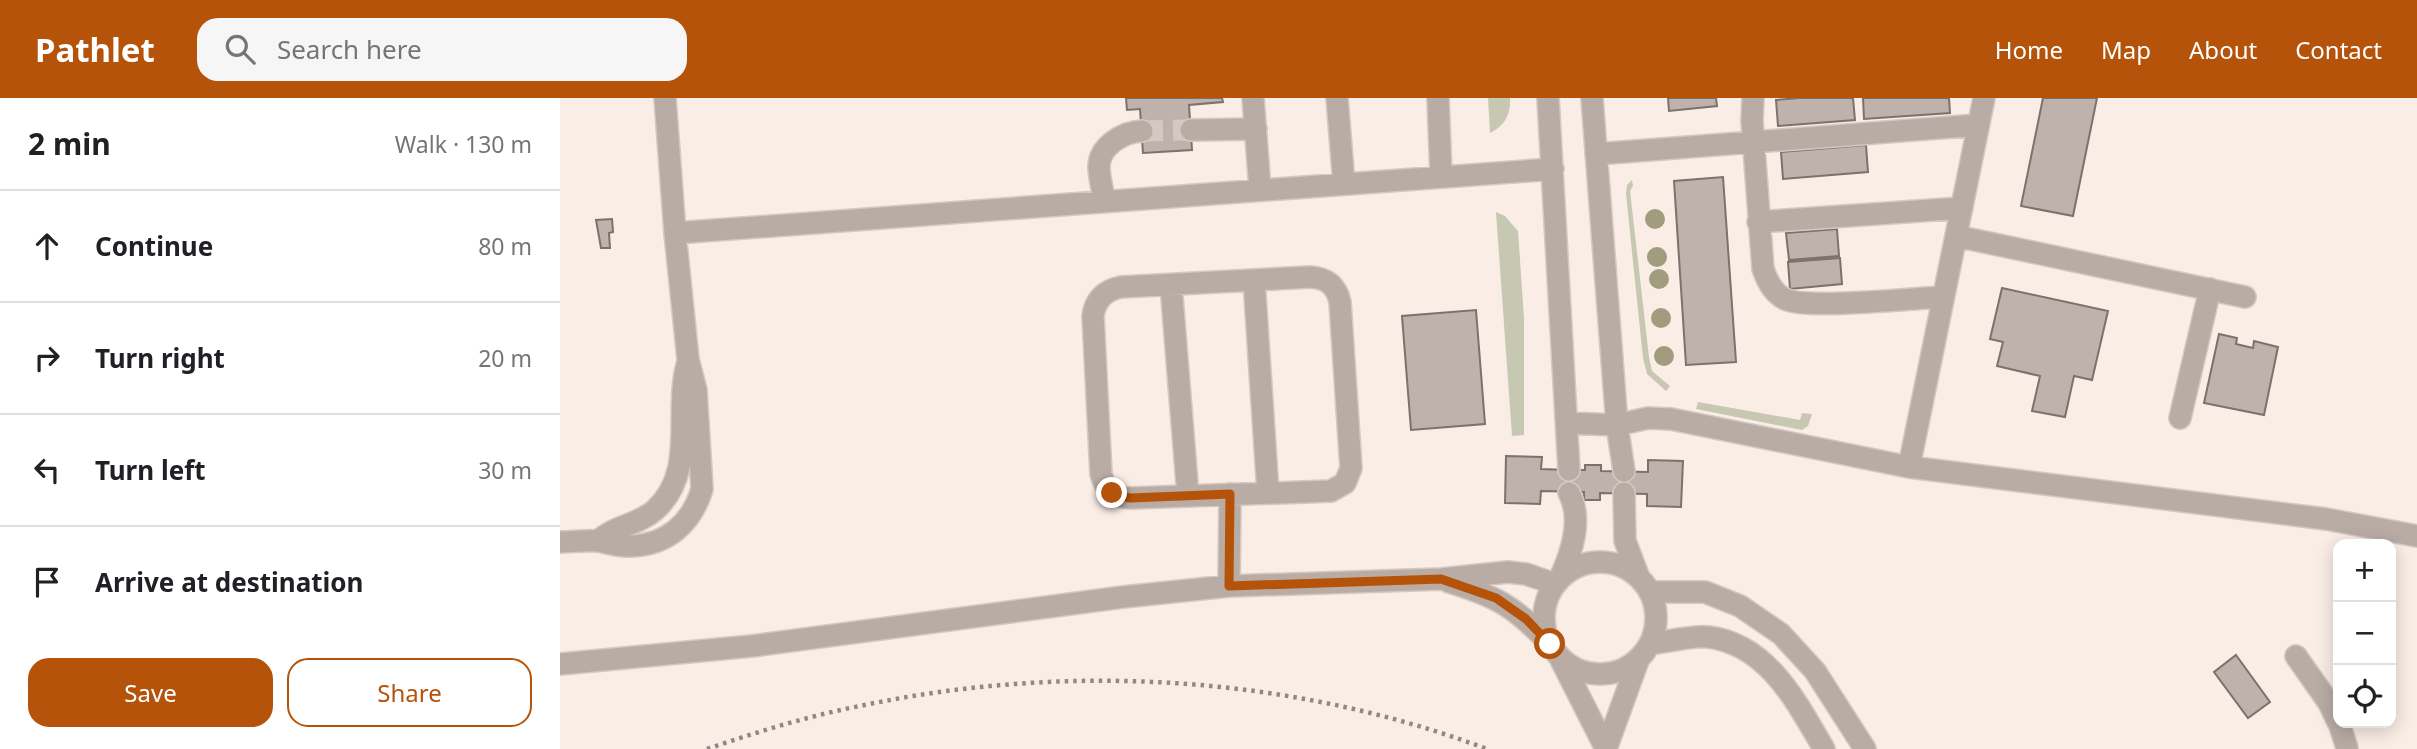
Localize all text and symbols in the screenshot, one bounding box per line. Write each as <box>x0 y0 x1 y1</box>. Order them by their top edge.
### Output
search box <box>197 18 687 81</box>
text: Pathlet <box>35 27 155 72</box>
icon: search <box>221 30 259 68</box>
text: Search here <box>277 31 422 67</box>
text: Home <box>1995 33 2063 66</box>
text: Map <box>2101 33 2151 66</box>
text: About <box>2189 33 2257 66</box>
text: Contact <box>2295 33 2382 66</box>
text: 2 min <box>28 123 111 164</box>
text: Walk · 130 m <box>395 128 532 160</box>
icon: ahead <box>28 227 66 265</box>
text: Continue <box>95 228 213 264</box>
text: 80 m <box>478 230 532 262</box>
icon: right <box>28 339 66 377</box>
text: Turn right <box>95 340 225 376</box>
text: 20 m <box>478 342 532 374</box>
icon: left <box>28 451 66 489</box>
text: Turn left <box>95 452 206 488</box>
text: 30 m <box>478 454 532 486</box>
route end <box>1096 477 1127 508</box>
map controls <box>2333 539 2396 728</box>
button: + <box>2333 539 2396 602</box>
icon: arrive <box>28 563 66 601</box>
text: Arrive at destination <box>95 564 364 600</box>
button: − <box>2333 602 2396 665</box>
route start <box>1534 628 1565 659</box>
button: Save <box>28 658 273 727</box>
button: Share <box>287 658 532 727</box>
button: locate <box>2333 665 2396 728</box>

